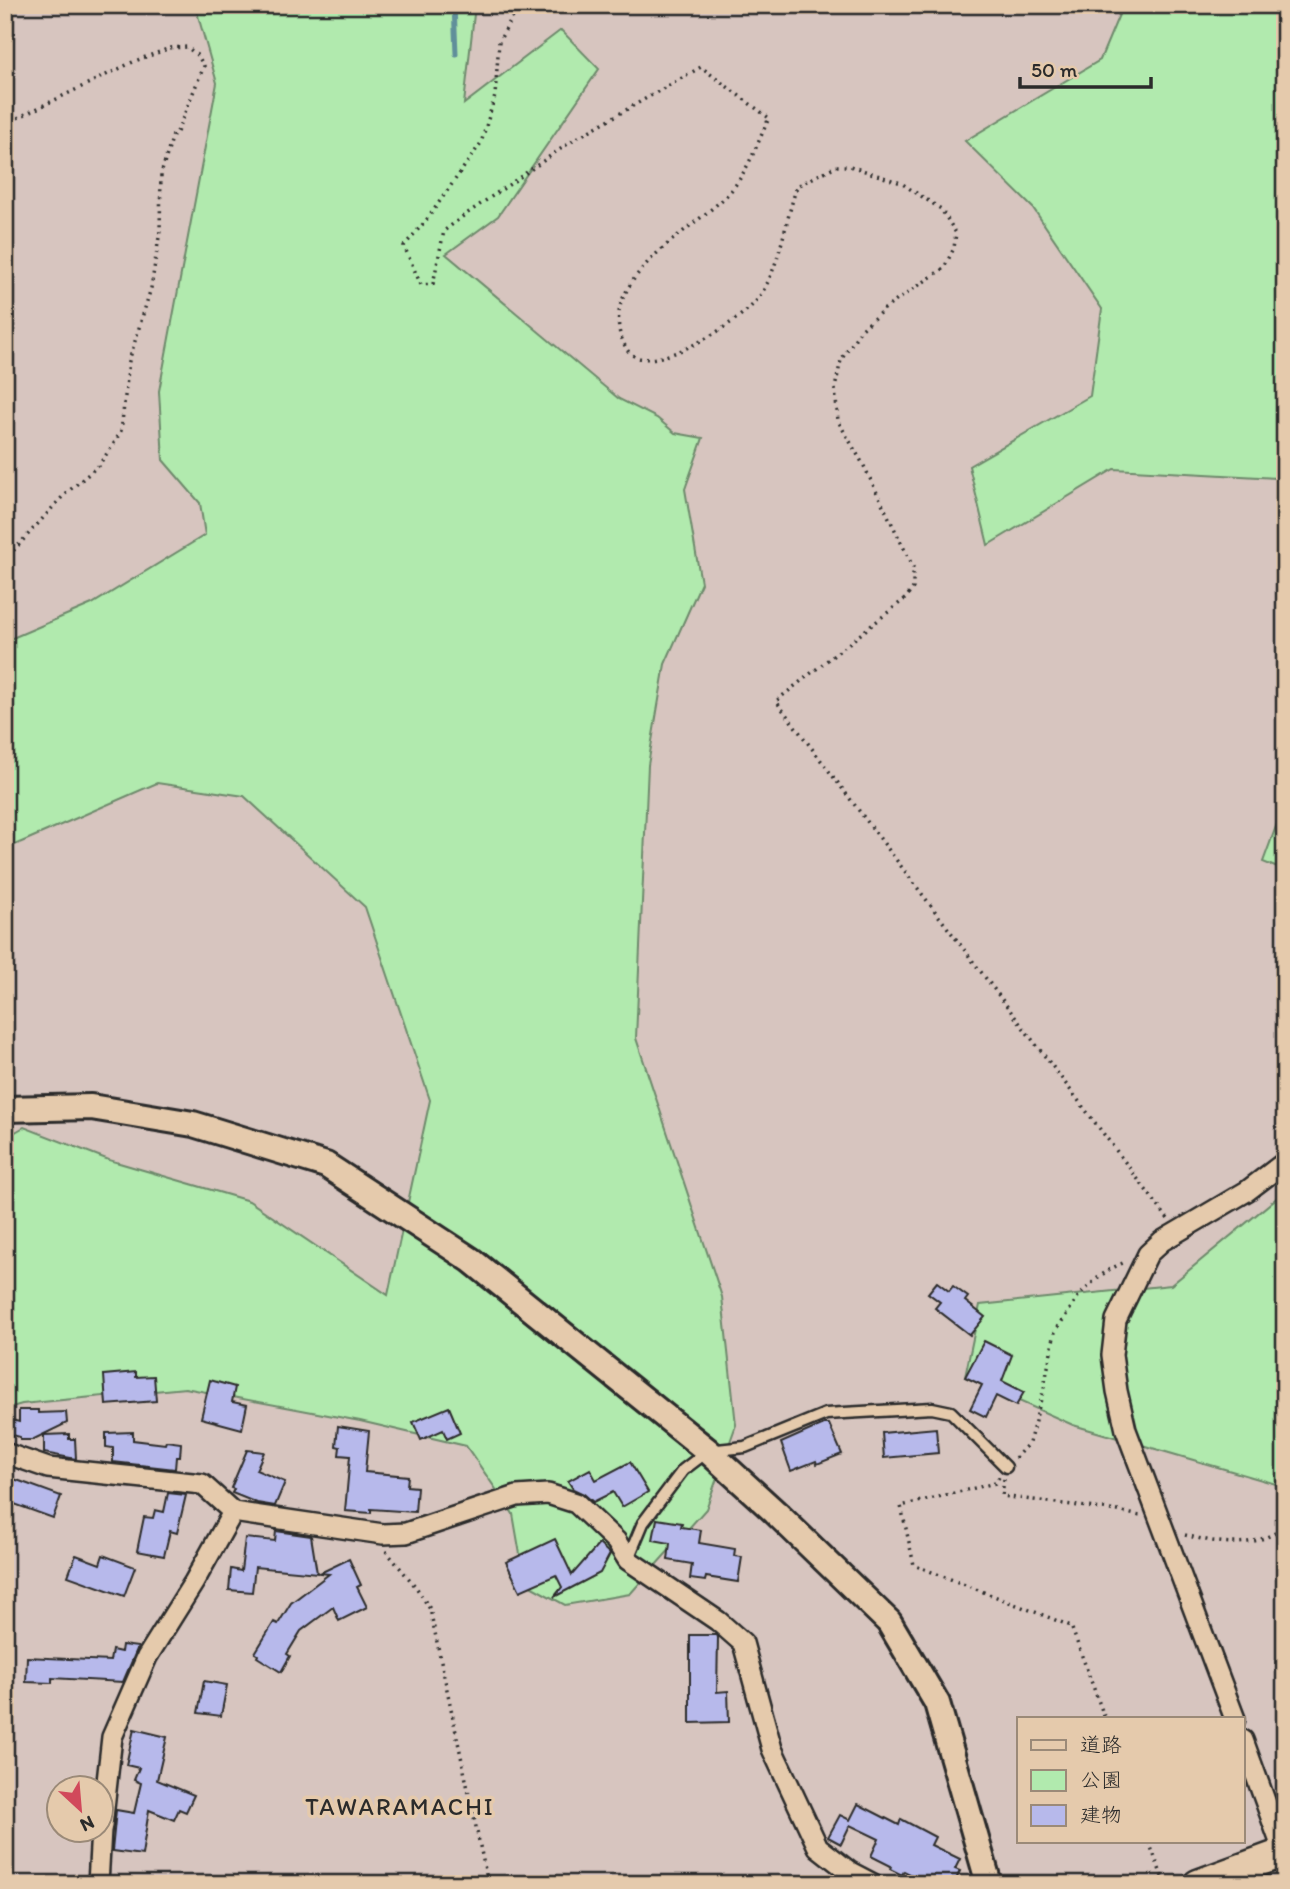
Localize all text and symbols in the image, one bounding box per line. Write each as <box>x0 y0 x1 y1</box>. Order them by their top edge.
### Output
scale bar <box>1020 46 1152 90</box>
text: 50 m <box>1031 57 1078 82</box>
legend <box>1017 1717 1244 1843</box>
text: 道路 <box>1080 1732 1122 1757</box>
text: 公園 <box>1080 1767 1122 1792</box>
north arrow <box>46 1773 116 1843</box>
district label: TAWARAMACHI <box>305 1792 495 1821</box>
text: 建物 <box>1080 1802 1122 1827</box>
text: N <box>76 1811 98 1837</box>

